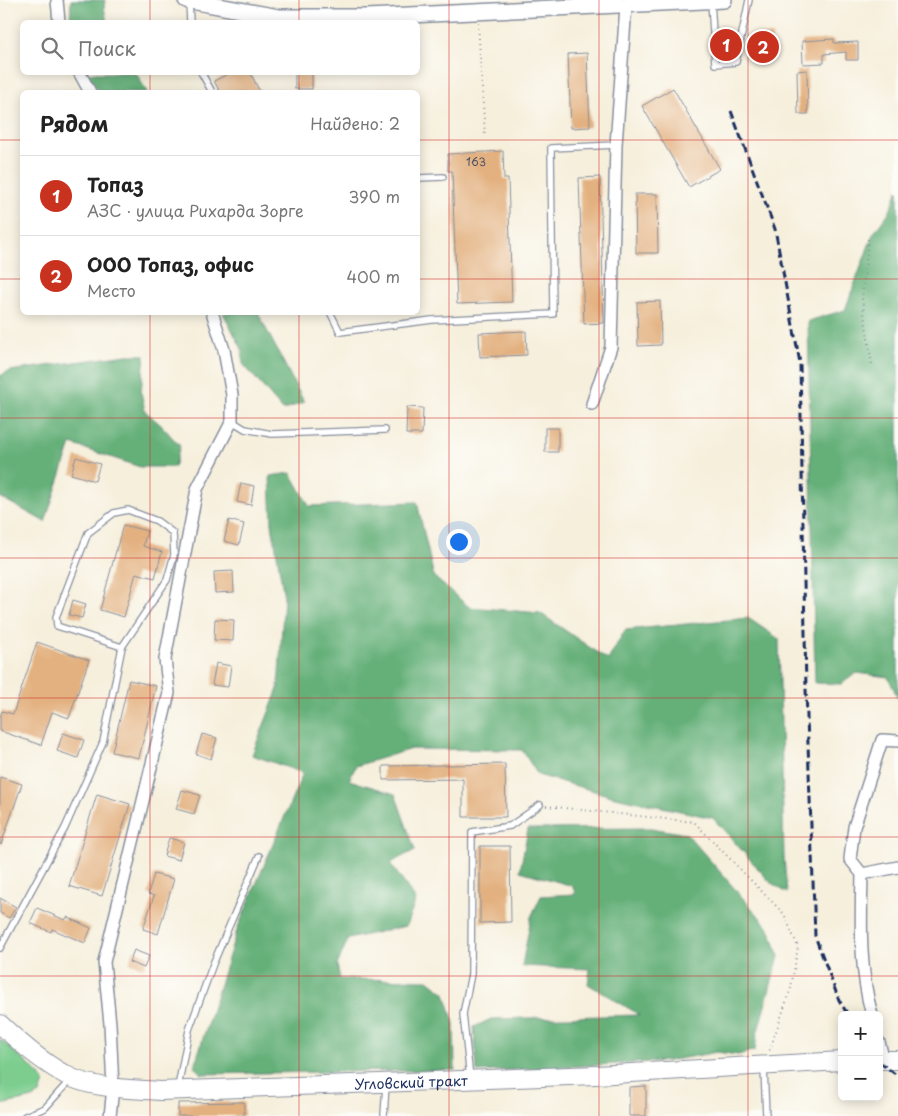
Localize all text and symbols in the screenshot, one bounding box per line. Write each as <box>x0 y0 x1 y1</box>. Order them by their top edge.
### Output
search box <box>20 20 420 75</box>
pin: 1 <box>710 26 742 64</box>
pin: 2 <box>747 28 779 66</box>
icon: search <box>38 34 66 62</box>
text: Поиск <box>78 34 136 62</box>
text: Рядом <box>40 107 108 139</box>
text: Найдено: 2 <box>310 111 400 135</box>
house number: 163 <box>466 153 486 170</box>
text: Топаз <box>87 170 144 198</box>
text: 1 <box>52 184 60 208</box>
text: 390 m <box>349 184 400 208</box>
text: АЗС · улица Рихарда Зорге <box>87 198 304 222</box>
text: ООО Топаз, офис <box>87 250 254 278</box>
text: 2 <box>50 264 62 288</box>
text: 400 m <box>347 264 400 288</box>
text: Место <box>87 278 136 302</box>
your location <box>446 529 472 555</box>
map controls <box>838 1011 883 1101</box>
button: + <box>838 1011 883 1056</box>
button: − <box>838 1056 883 1101</box>
street label: Угловский тракт <box>354 1069 468 1094</box>

